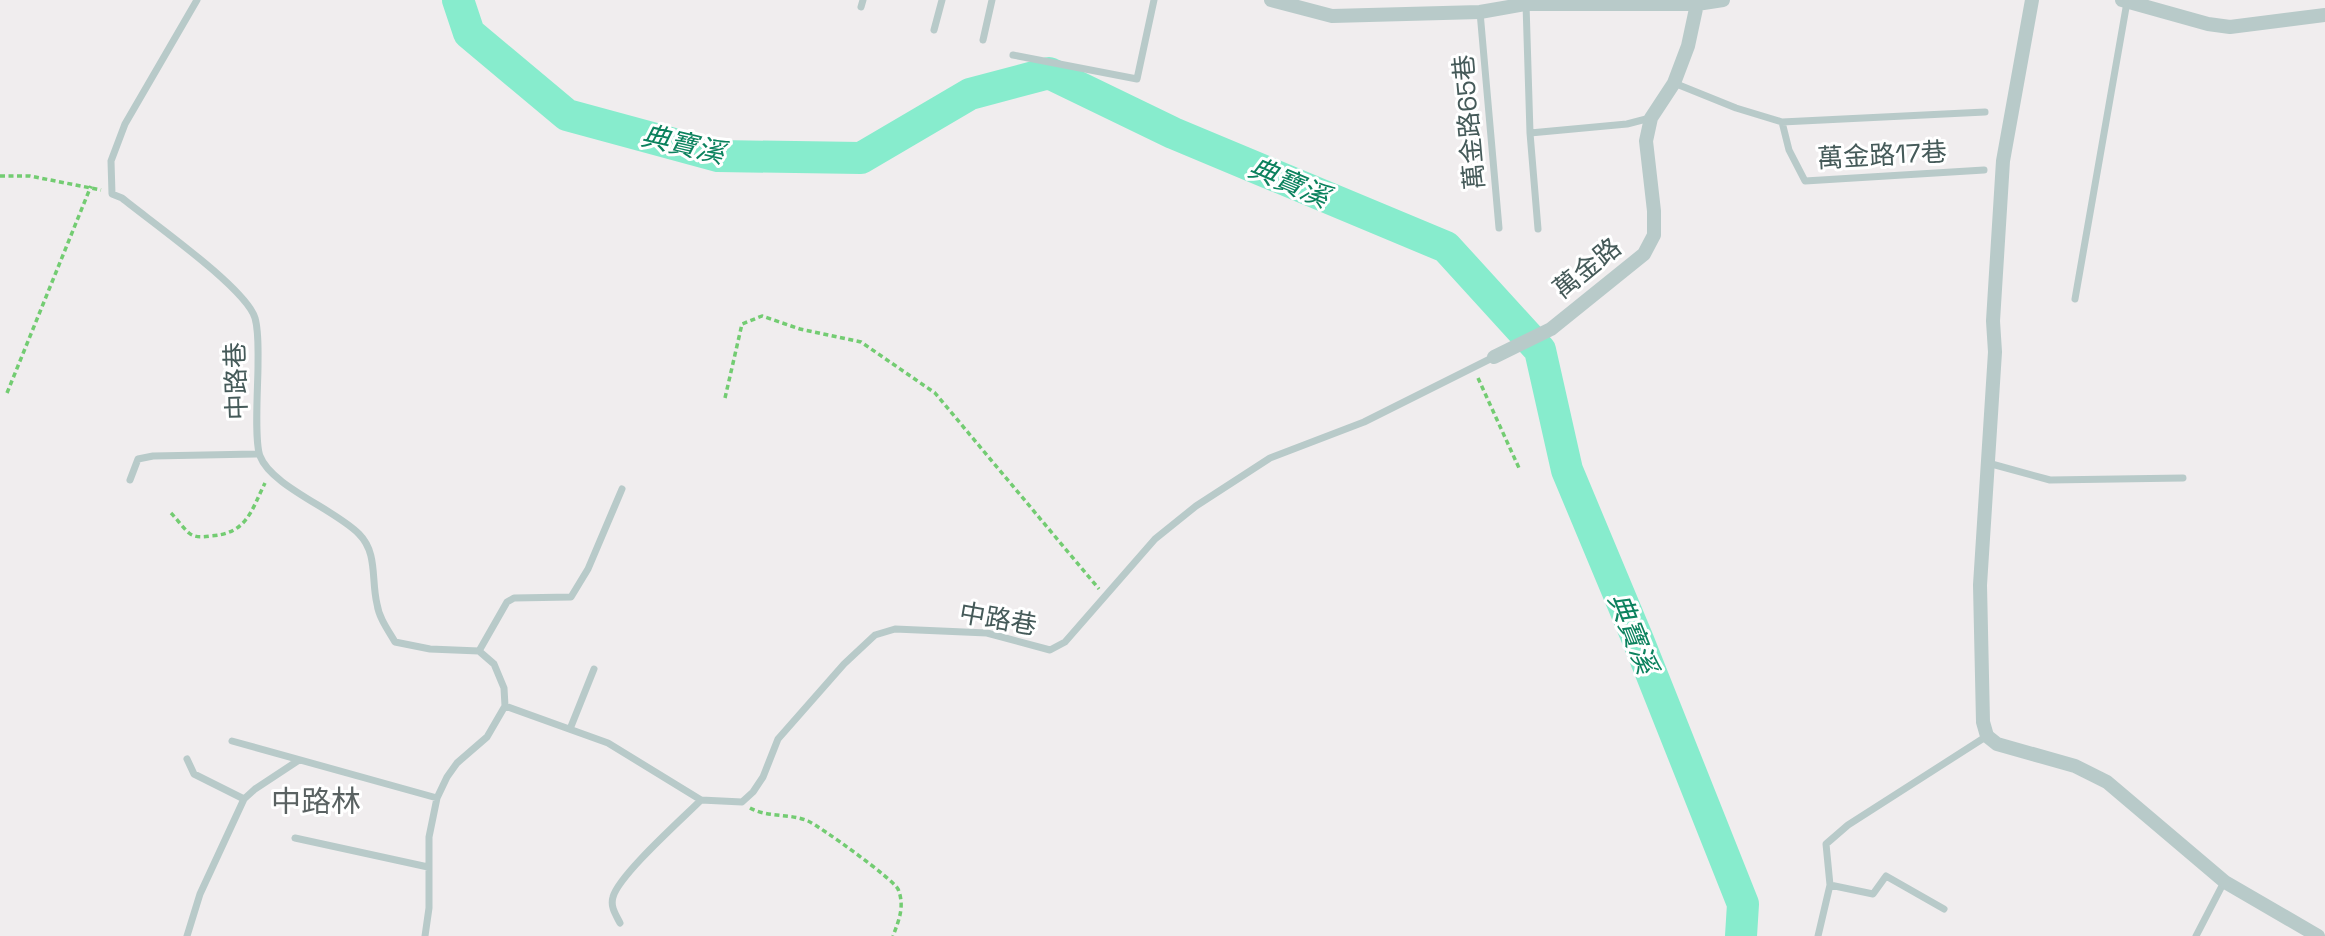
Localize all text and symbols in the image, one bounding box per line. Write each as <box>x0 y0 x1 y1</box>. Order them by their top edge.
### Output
street label: 萬金路65巷 <box>1446 53 1492 191</box>
water label: 典寶溪 <box>638 117 732 172</box>
street label: 萬金路17巷 <box>1816 135 1948 175</box>
water label: 典寶溪 <box>1243 149 1338 217</box>
street label: 萬金路 <box>1546 230 1628 306</box>
street label: 中路巷 <box>218 341 254 421</box>
water label: 典寶溪 <box>1601 587 1667 682</box>
street label: 中路巷 <box>957 595 1039 643</box>
district label: 中路林 <box>271 782 361 821</box>

